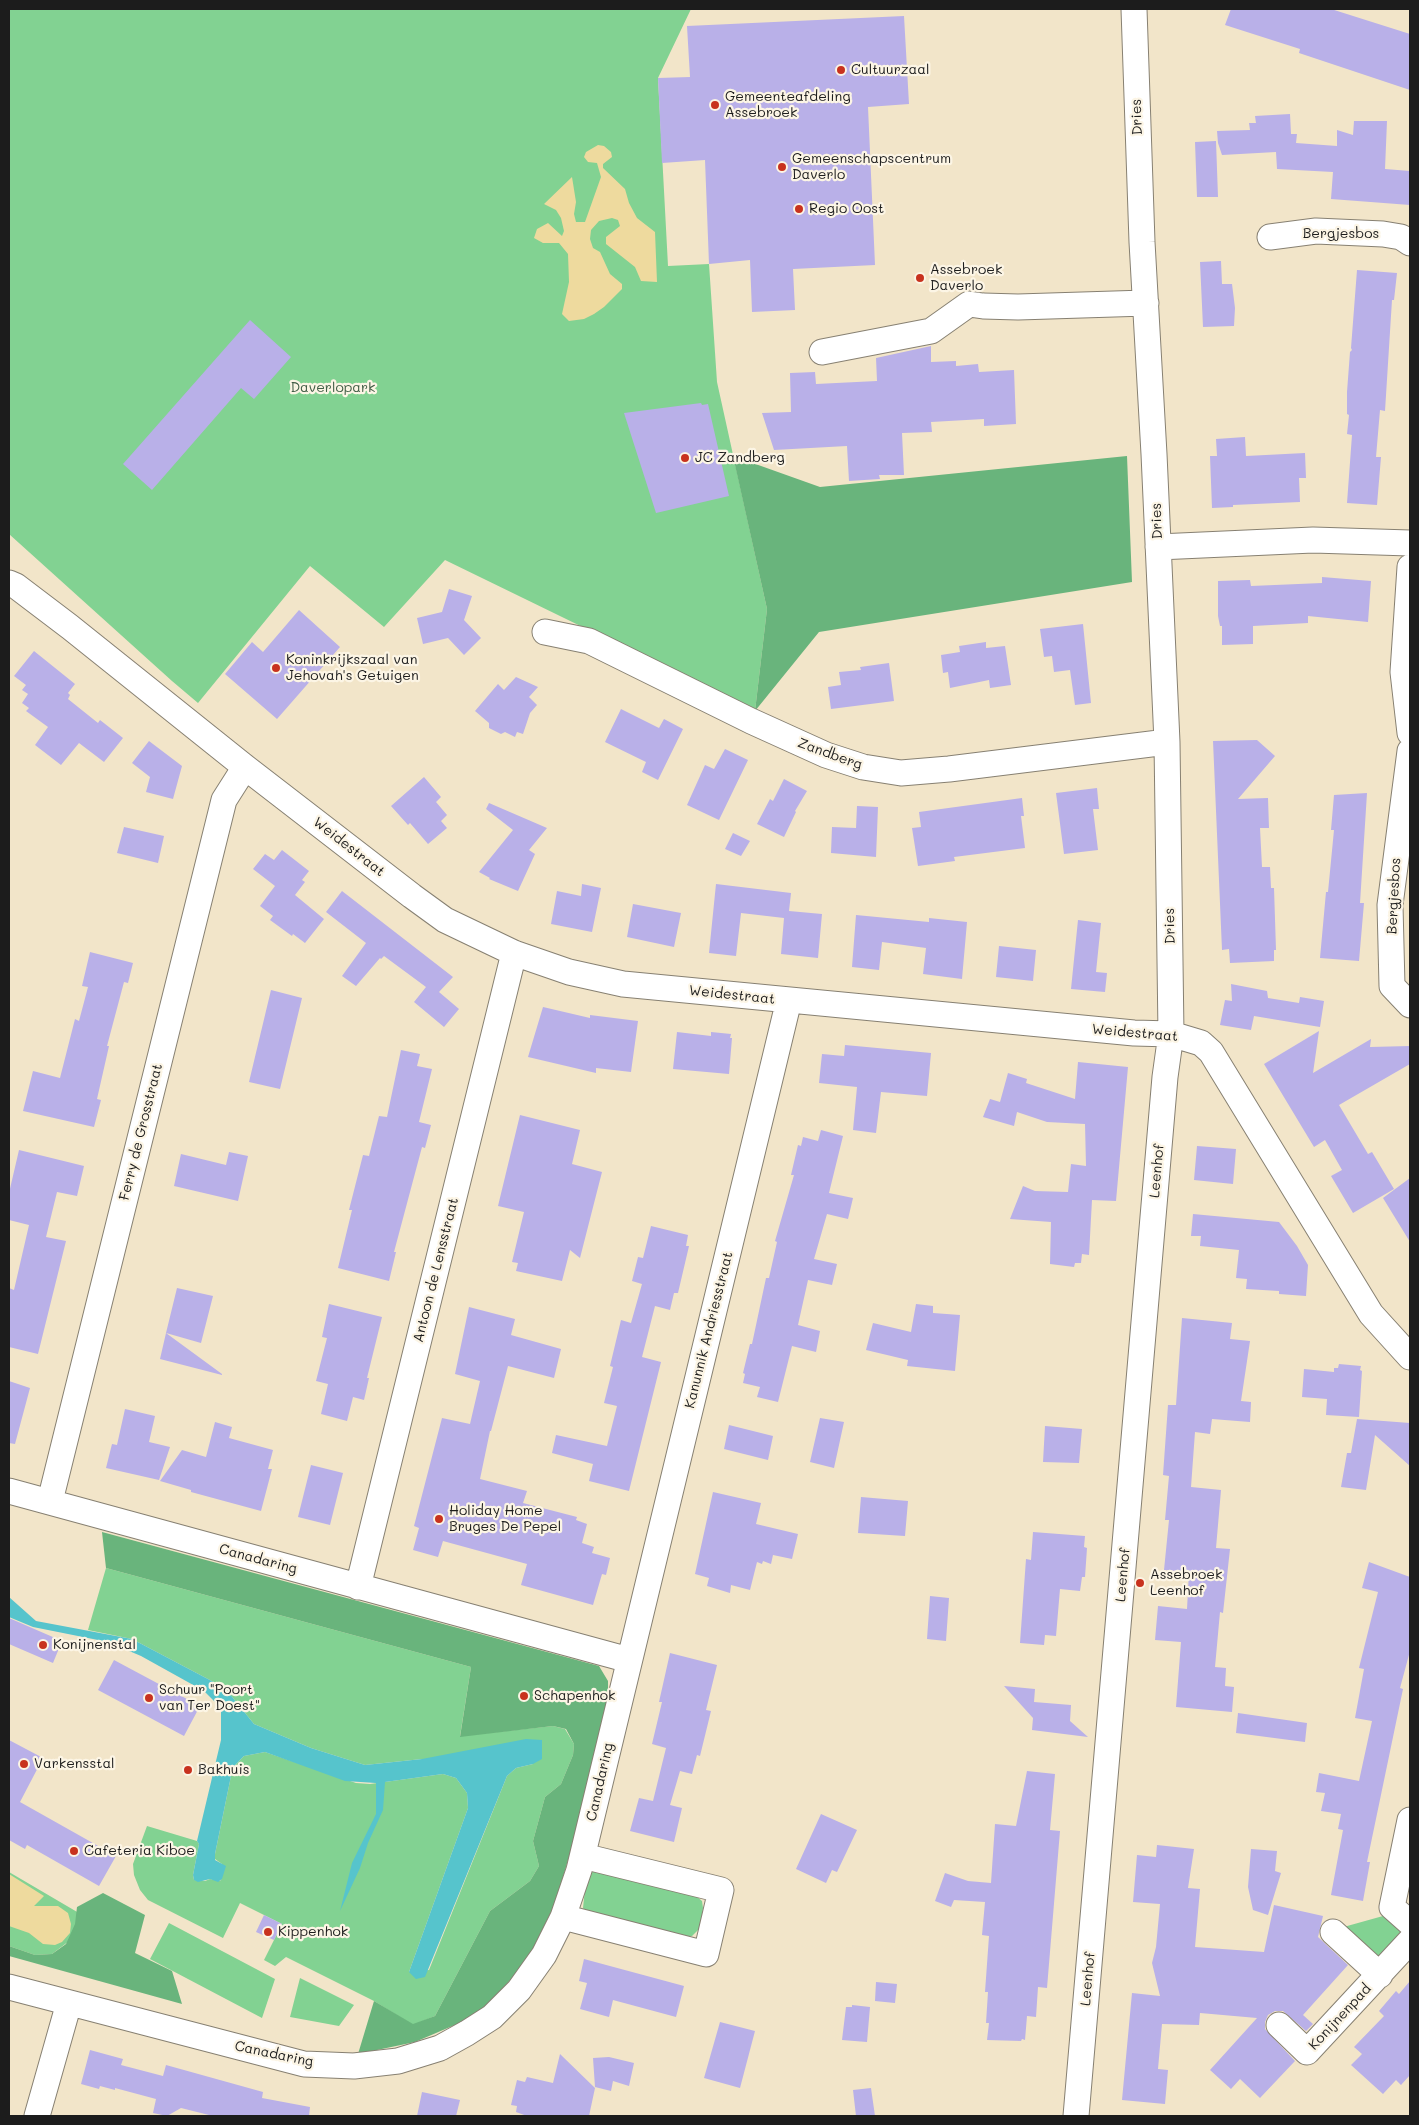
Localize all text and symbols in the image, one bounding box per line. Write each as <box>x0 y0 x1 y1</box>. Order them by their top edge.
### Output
place label: Cultuurzaal <box>851 62 929 78</box>
marker: Cultuurzaal <box>835 64 847 76</box>
place label: Gemeenteafdeling Assebroek <box>725 89 850 121</box>
marker: Gemeenteafdeling Assebroek <box>709 99 721 111</box>
street label: Dries <box>1128 99 1146 135</box>
place label: Gemeenschapscentrum Daverlo <box>792 151 951 184</box>
marker: Gemeenschapscentrum Daverlo <box>776 161 788 173</box>
place label: Regio Oost <box>809 201 884 217</box>
marker: Regio Oost <box>793 203 805 215</box>
street label: Bergjesbos <box>1303 226 1379 242</box>
place label: Assebroek Daverlo <box>930 262 1002 294</box>
marker: Assebroek Daverlo <box>914 272 926 284</box>
park label: Daverlopark <box>290 380 376 396</box>
place label: JC Zandberg <box>695 450 785 466</box>
marker: JC Zandberg <box>679 452 691 464</box>
street label: Dries <box>1148 503 1166 539</box>
place label: Koninkrijkszaal van Jehovah's Getuigen <box>286 652 419 684</box>
marker: Koninkrijkszaal van Jehovah's Getuigen <box>270 662 282 674</box>
street label: Zandberg <box>795 735 865 773</box>
street label: Weidestraat <box>310 814 388 880</box>
street label: Bergjesbos <box>1384 857 1404 935</box>
street label: Dries <box>1161 908 1179 944</box>
street label: Weidestraat <box>688 982 776 1008</box>
street label: Weidestraat <box>1091 1021 1179 1045</box>
street label: Ferry de Grosstraat <box>116 1062 166 1202</box>
street label: Leenhof <box>1146 1143 1168 1199</box>
street label: Antoon de Lensstraat <box>410 1196 462 1344</box>
street label: Kanunnik Andriesstraat <box>681 1250 737 1410</box>
place label: Holiday Home Bruges De Pepel <box>449 1503 561 1535</box>
marker: Holiday Home Bruges De Pepel <box>433 1513 445 1525</box>
street label: Canadaring <box>217 1541 299 1577</box>
street label: Leenhof <box>1112 1547 1134 1603</box>
place label: Assebroek Leenhof <box>1150 1567 1222 1600</box>
marker: Assebroek Leenhof <box>1134 1577 1146 1589</box>
place label: Konijnenstal <box>53 1637 136 1653</box>
marker: Konijnenstal <box>37 1639 49 1651</box>
place label: Schuur "Poort van Ter Doest" <box>159 1682 260 1714</box>
place label: Schapenhok <box>534 1688 615 1704</box>
marker: Schapenhok <box>518 1690 530 1702</box>
marker: Schuur "Poort van Ter Doest" <box>143 1692 155 1704</box>
street label: Canadaring <box>583 1741 617 1823</box>
place label: Varkensstal <box>34 1756 115 1772</box>
marker: Varkensstal <box>18 1758 30 1770</box>
place label: Bakhuis <box>198 1762 249 1778</box>
marker: Bakhuis <box>182 1764 194 1776</box>
place label: Cafeteria Kiboe <box>84 1843 195 1859</box>
marker: Cafeteria Kiboe <box>68 1845 80 1857</box>
place label: Kippenhok <box>278 1924 348 1940</box>
marker: Kippenhok <box>262 1926 274 1938</box>
street label: Leenhof <box>1077 1951 1099 2007</box>
street label: Konijnenpad <box>1305 1981 1375 2053</box>
street label: Canadaring <box>233 2037 315 2071</box>

